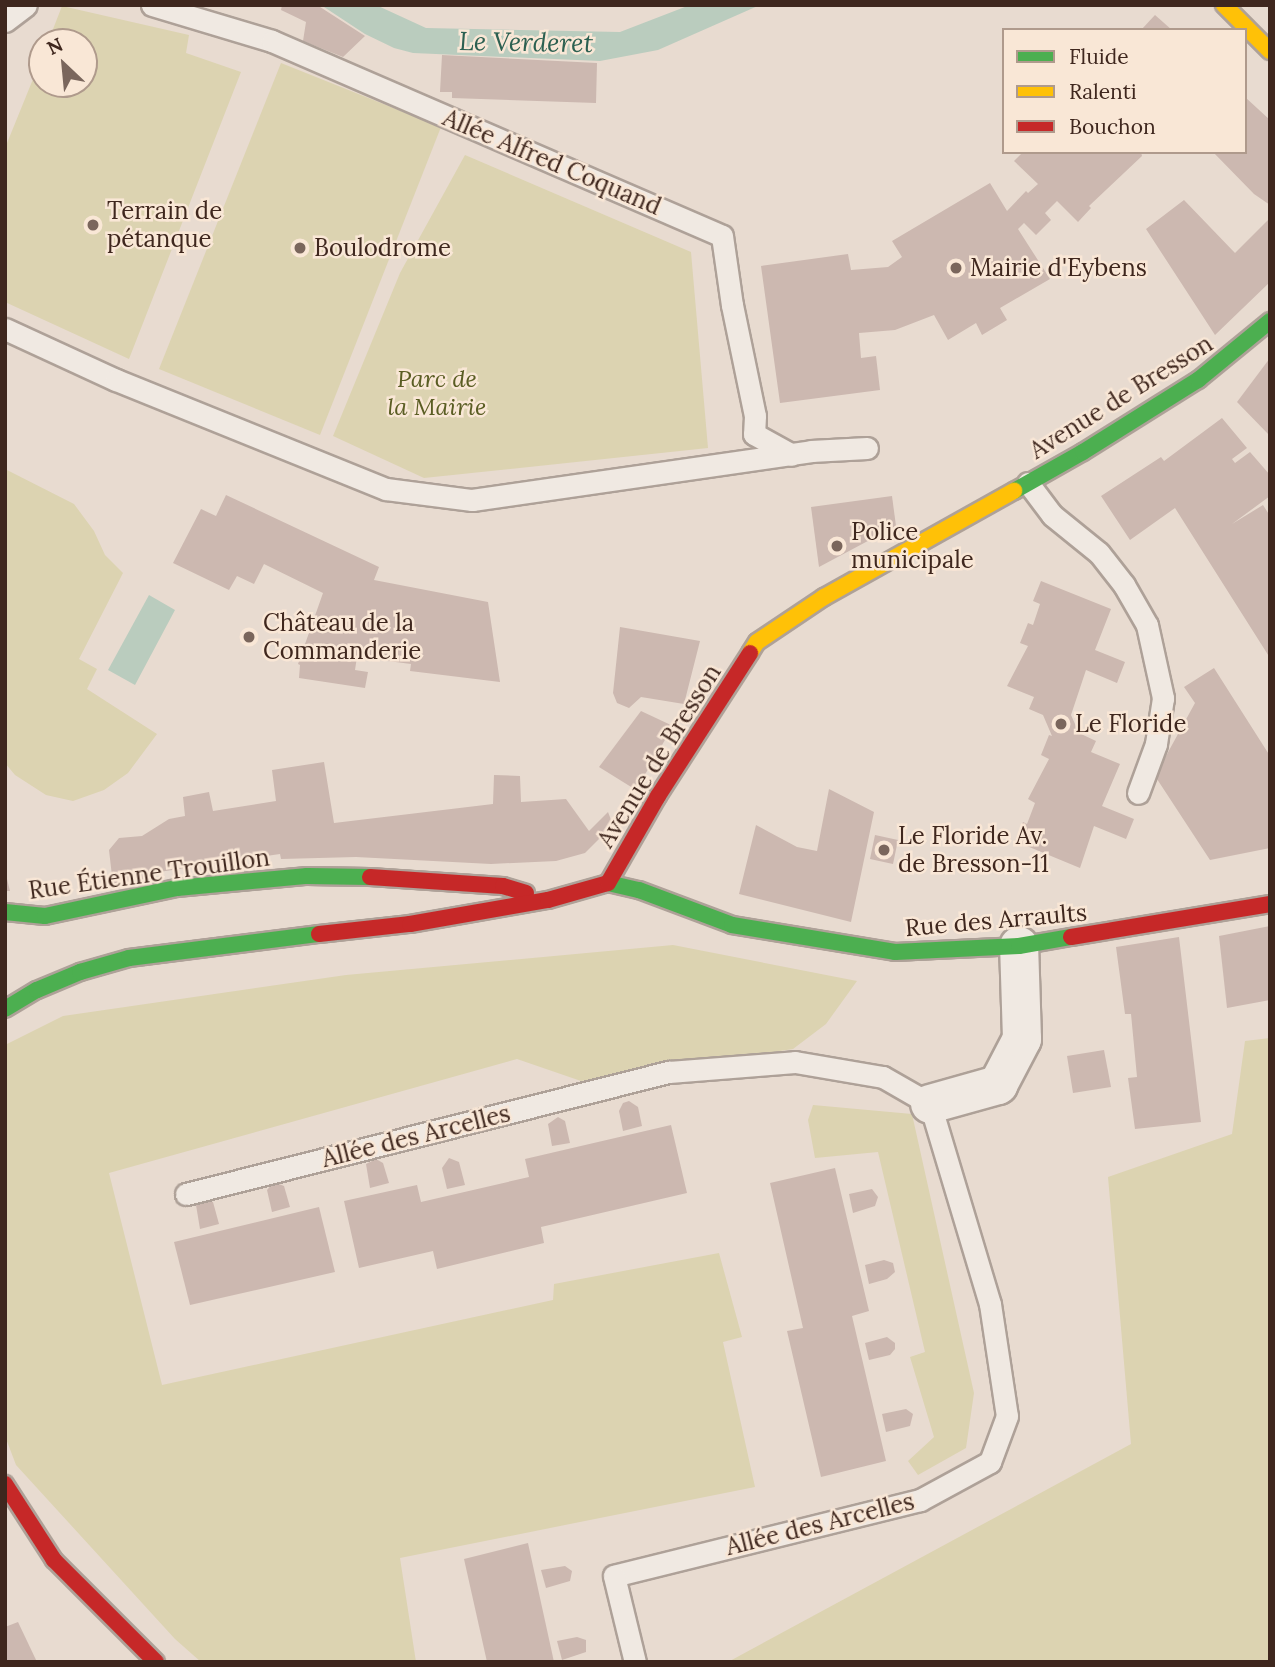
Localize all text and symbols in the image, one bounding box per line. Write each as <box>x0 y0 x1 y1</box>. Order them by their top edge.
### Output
water label: Le Verderet <box>459 25 593 59</box>
north arrow <box>28 28 98 98</box>
legend <box>1002 28 1247 154</box>
text: N <box>43 32 67 60</box>
text: Fluide <box>1069 43 1129 70</box>
text: Ralenti <box>1069 78 1137 105</box>
street label: Allée Alfred Coquand <box>439 103 665 221</box>
text: Bouchon <box>1069 113 1156 140</box>
place label: Terrain de pétanque <box>107 197 222 253</box>
marker: Terrain de pétanque <box>85 217 101 233</box>
place label: Boulodrome <box>314 234 451 262</box>
marker: Boulodrome <box>292 240 308 256</box>
place label: Mairie d'Eybens <box>970 254 1147 282</box>
marker: Mairie d'Eybens <box>948 260 964 276</box>
street label: Avenue de Bresson <box>1024 329 1218 465</box>
park label: Parc de la Mairie <box>387 365 487 421</box>
place label: Police municipale <box>851 518 974 574</box>
marker: Police municipale <box>829 538 845 554</box>
place label: Château de la Commanderie <box>263 609 421 665</box>
marker: Château de la Commanderie <box>241 629 257 645</box>
street label: Avenue de Bresson <box>591 659 727 853</box>
place label: Le Floride <box>1075 710 1186 738</box>
marker: Le Floride <box>1053 716 1069 732</box>
place label: Le Floride Av. de Bresson-11 <box>898 822 1049 878</box>
marker: Le Floride Av. de Bresson-11 <box>876 842 892 858</box>
street label: Rue Étienne Trouillon <box>27 843 271 905</box>
street label: Rue des Arraults <box>904 898 1088 942</box>
street label: Allée des Arcelles <box>319 1099 513 1173</box>
street label: Allée des Arcelles <box>723 1487 917 1561</box>

